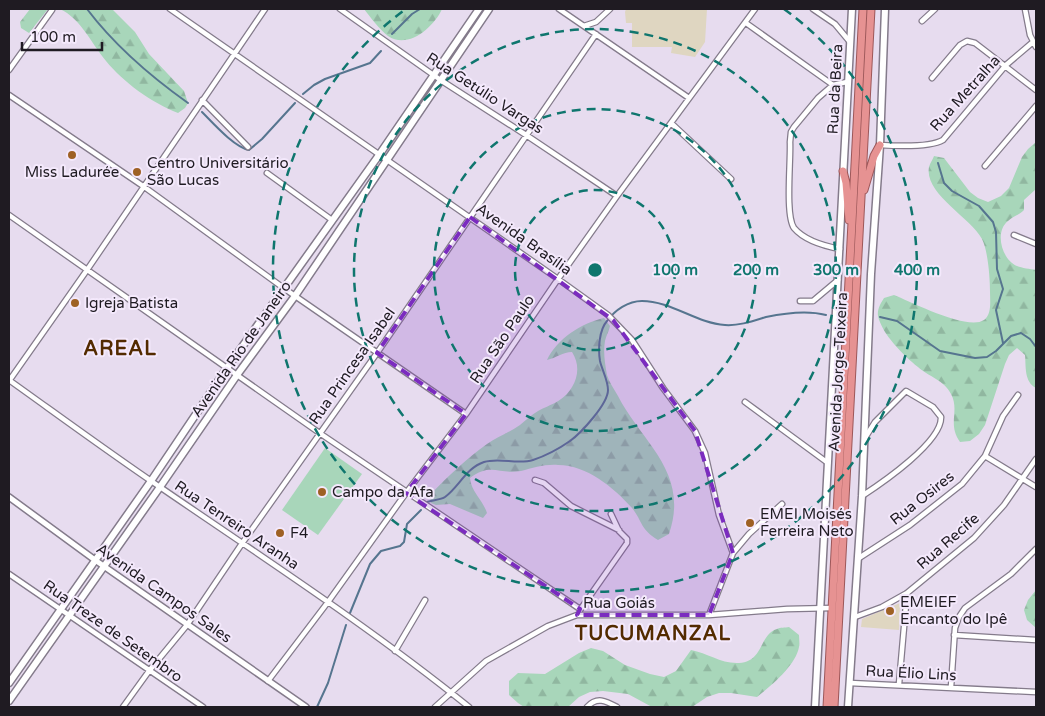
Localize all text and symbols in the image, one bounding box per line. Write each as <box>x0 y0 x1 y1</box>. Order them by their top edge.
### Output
scale bar <box>22 20 102 52</box>
text: 100 m <box>30 28 76 46</box>
street label: Rua da Beira <box>824 43 846 135</box>
street label: Rua Getúlio Vargas <box>423 48 547 138</box>
street label: Rua Metralha <box>926 51 1004 135</box>
marker: Miss Ladurée <box>66 149 78 161</box>
place label: Centro Universitário São Lucas <box>147 154 289 189</box>
place label: Miss Ladurée <box>25 163 119 181</box>
marker: Centro Universitário São Lucas <box>131 166 143 178</box>
street label: Avenida Brasília <box>473 199 575 279</box>
centre of rings <box>586 261 604 279</box>
text: 100 m <box>652 261 698 279</box>
text: 200 m <box>733 261 779 279</box>
text: 300 m <box>813 261 859 279</box>
text: 400 m <box>894 261 940 279</box>
street label: Avenida Rio de Janeiro <box>187 277 295 421</box>
street label: Rua São Paulo <box>466 291 538 387</box>
street label: Avenida Jorge Teixeira <box>825 292 851 452</box>
place label: Igreja Batista <box>85 294 178 312</box>
marker: Igreja Batista <box>69 297 81 309</box>
street label: Rua Princesa Isabel <box>305 304 399 428</box>
district label: AREAL <box>83 337 157 361</box>
street label: Rua Osires <box>886 467 958 529</box>
street label: Rua Tenreiro Aranha <box>171 477 303 573</box>
place label: Campo da Afa <box>332 483 434 501</box>
marker: Campo da Afa <box>316 486 328 498</box>
place label: EMEI Moisés Ferreira Neto <box>760 505 854 540</box>
street label: Rua Recife <box>913 509 983 573</box>
marker: EMEI Moisés Ferreira Neto <box>744 517 756 529</box>
place label: F4 <box>290 524 309 542</box>
marker: F4 <box>274 527 286 539</box>
street label: Avenida Campos Sales <box>93 539 235 647</box>
street label: Rua Treze de Setembro <box>40 576 186 686</box>
place label: EMEIEF Encanto do Ipê <box>900 593 1007 628</box>
street label: Rua Goiás <box>583 594 655 612</box>
marker: EMEIEF Encanto do Ipê <box>884 605 896 617</box>
district label: TUCUMANZAL <box>574 622 731 646</box>
street label: Rua Élio Lins <box>865 662 957 684</box>

